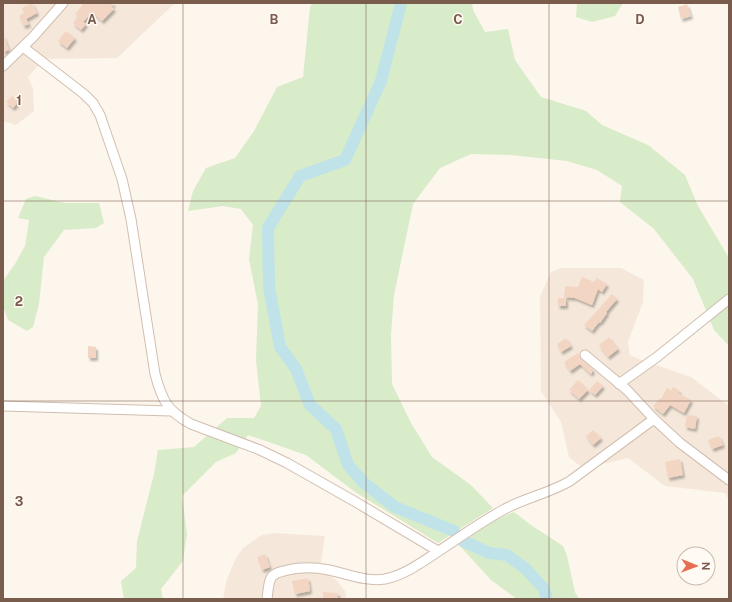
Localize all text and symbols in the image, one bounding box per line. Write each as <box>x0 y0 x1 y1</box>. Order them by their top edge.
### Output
text: A <box>87 12 97 27</box>
text: B <box>270 12 279 27</box>
text: C <box>453 12 463 27</box>
text: D <box>635 12 645 27</box>
text: 1 <box>16 93 22 108</box>
text: 2 <box>15 294 23 309</box>
text: 3 <box>15 494 24 509</box>
north arrow <box>676 546 716 586</box>
text: N <box>700 562 712 571</box>

